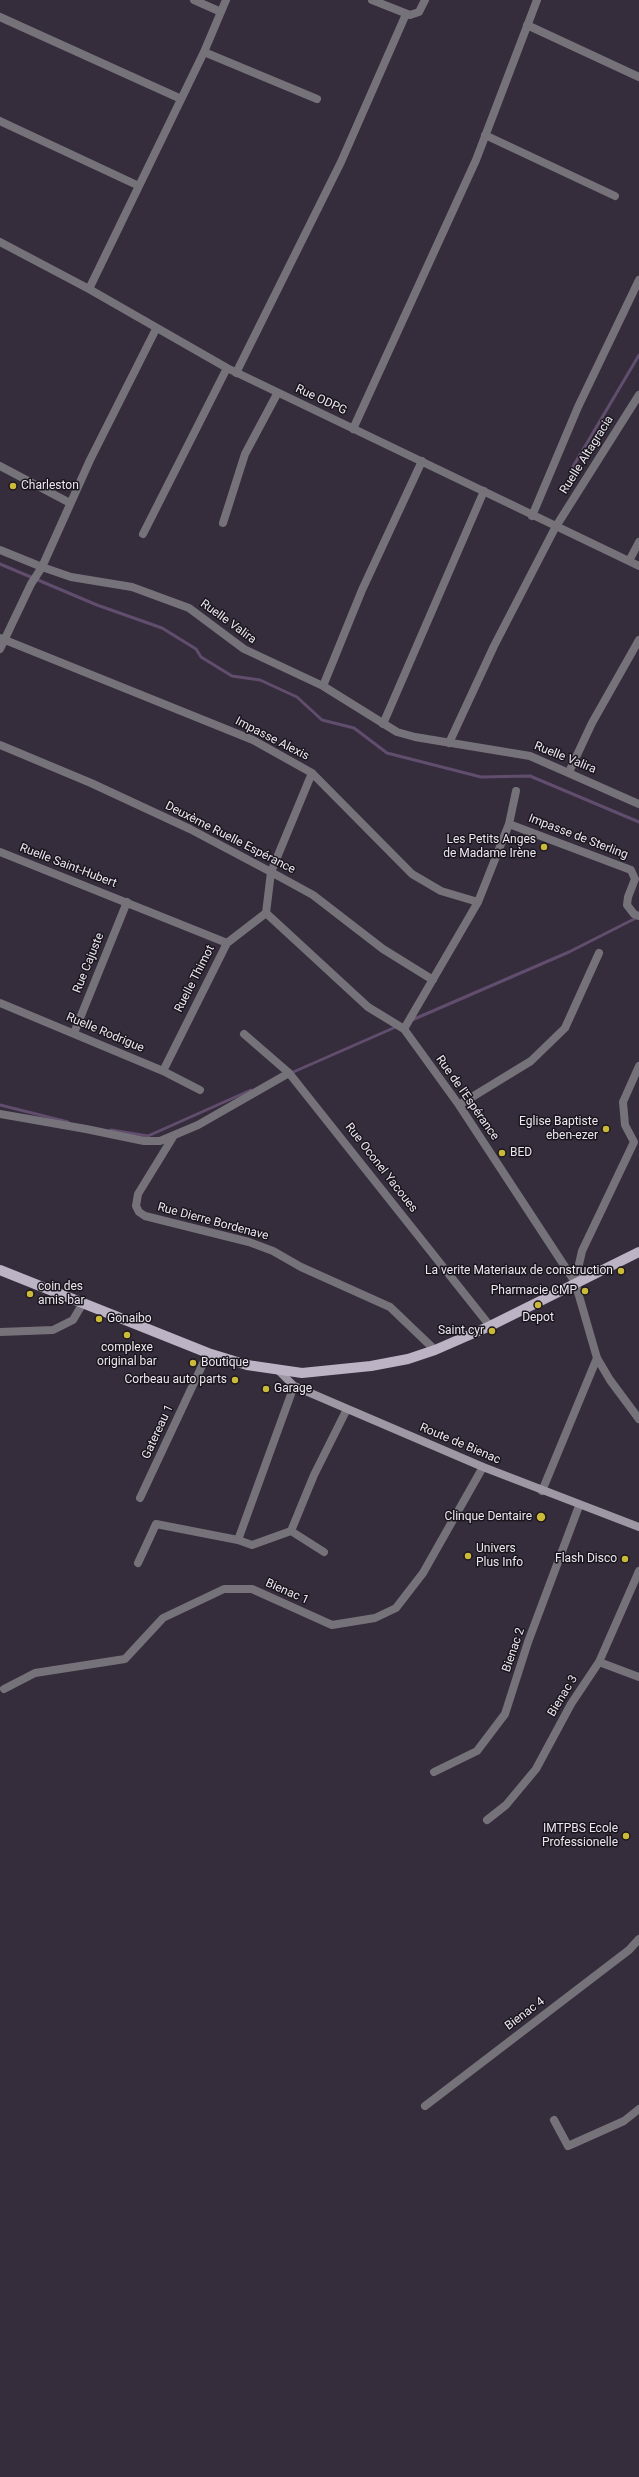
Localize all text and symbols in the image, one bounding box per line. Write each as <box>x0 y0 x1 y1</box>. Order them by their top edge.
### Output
street label: Rue ODPG <box>293 382 349 418</box>
street label: Ruelle Altagracia <box>557 413 617 497</box>
place label: Charleston <box>21 479 79 493</box>
marker: Charleston <box>8 481 18 491</box>
street label: Ruelle Valira <box>197 597 259 647</box>
street label: Impasse Alexis <box>233 714 311 764</box>
street label: Ruelle Valira <box>532 739 598 777</box>
street label: Deuxème Ruelle Espérance <box>162 799 298 877</box>
street label: Impasse de Sterling <box>526 811 630 863</box>
place label: Les Petits Anges de Madame Irène <box>443 833 536 861</box>
street label: Ruelle Saint-Hubert <box>18 841 118 891</box>
marker: Les Petits Anges de Madame Irène <box>539 842 549 852</box>
street label: Rue Cajuste <box>70 931 108 995</box>
street label: Ruelle Thimot <box>172 943 218 1015</box>
street label: Ruelle Rodrigue <box>64 1010 146 1056</box>
street label: Rue de l'Espérance <box>432 1053 502 1143</box>
place label: Eglise Baptiste eben-ezer <box>519 1115 598 1143</box>
street label: Rue Oconel Yacoues <box>342 1121 420 1215</box>
marker: Eglise Baptiste eben-ezer <box>601 1124 611 1134</box>
place label: BED <box>510 1146 532 1160</box>
marker: BED <box>497 1148 507 1158</box>
street label: Rue Dierre Bordenave <box>156 1200 270 1244</box>
place label: La verite Materiaux de construction <box>425 1264 613 1278</box>
marker: La verite Materiaux de construction <box>616 1266 626 1276</box>
place label: coin des amis bar <box>38 1280 84 1308</box>
place label: Pharmacie CMP <box>491 1284 577 1298</box>
marker: Pharmacie CMP <box>580 1286 590 1296</box>
marker: coin des amis bar <box>25 1289 35 1299</box>
marker: Depot <box>533 1300 543 1310</box>
place label: Depot <box>522 1311 554 1325</box>
place label: Gonaibo <box>107 1312 152 1326</box>
marker: Gonaibo <box>94 1314 104 1324</box>
place label: Saint cyr <box>438 1324 484 1338</box>
marker: Saint cyr <box>487 1326 497 1336</box>
marker: complexe original bar <box>122 1330 132 1340</box>
place label: complexe original bar <box>97 1341 157 1369</box>
place label: Boutique <box>201 1356 249 1370</box>
marker: Boutique <box>188 1358 198 1368</box>
place label: Corbeau auto parts <box>125 1373 227 1387</box>
marker: Corbeau auto parts <box>230 1375 240 1385</box>
place label: Garage <box>274 1382 312 1396</box>
marker: Garage <box>261 1384 271 1394</box>
street label: Gatereau 1 <box>139 1403 177 1461</box>
street label: Route de Bienac <box>417 1420 503 1468</box>
place label: Clinque Dentaire <box>444 1510 532 1524</box>
marker: Clinque Dentaire <box>535 1511 547 1523</box>
place label: Univers Plus Info <box>476 1542 523 1570</box>
marker: Univers Plus Info <box>463 1551 473 1561</box>
place label: Flash Disco <box>555 1552 617 1566</box>
marker: Flash Disco <box>620 1554 630 1564</box>
street label: Bienac 1 <box>263 1576 311 1608</box>
street label: Bienac 2 <box>500 1626 528 1674</box>
street label: Bienac 3 <box>545 1673 581 1719</box>
place label: IMTPBS Ecole Professionelle <box>542 1822 618 1850</box>
marker: IMTPBS Ecole Professionelle <box>621 1831 631 1841</box>
street label: Bienac 4 <box>502 1994 548 2034</box>

